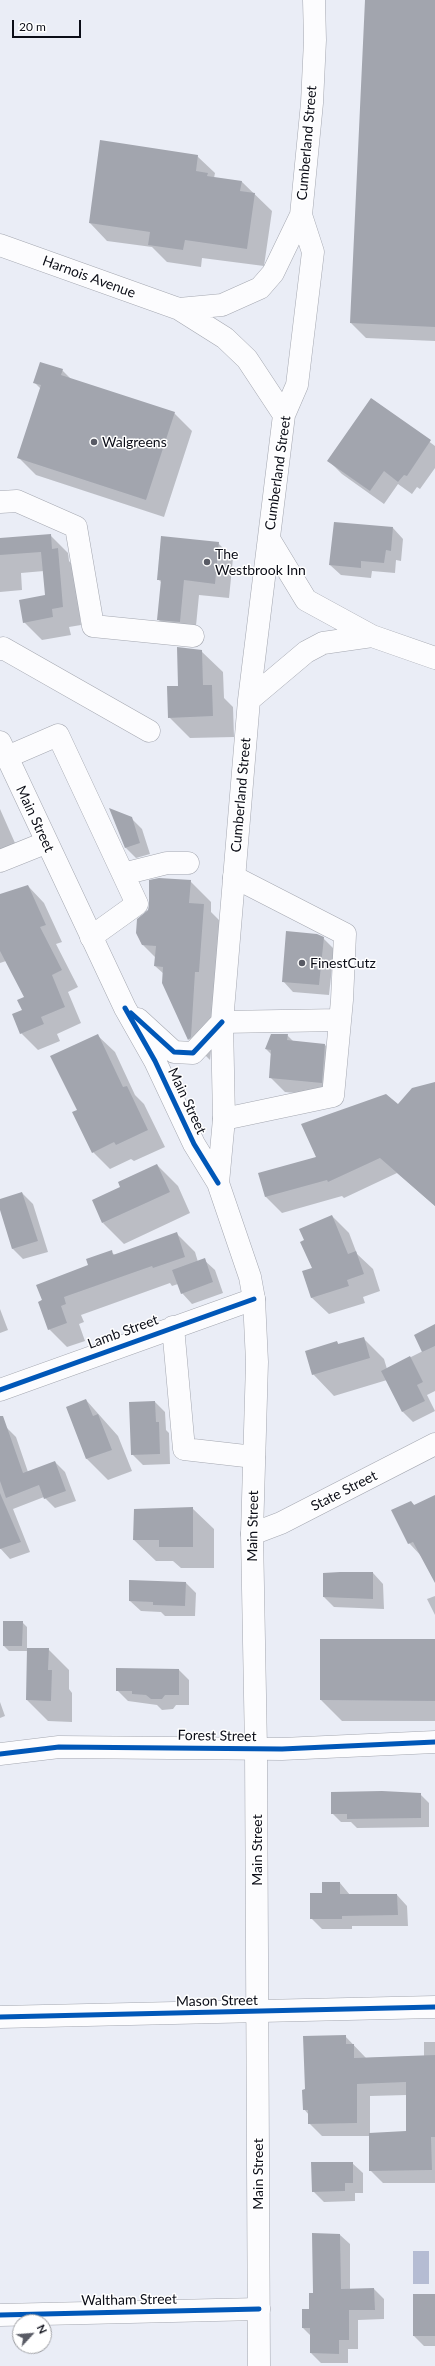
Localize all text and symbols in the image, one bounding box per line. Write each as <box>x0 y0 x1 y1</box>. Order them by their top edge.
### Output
scale bar <box>14 12 83 38</box>
text: 20 m <box>19 19 46 34</box>
street label: Cumberland Street <box>294 85 320 201</box>
street label: Harnois Avenue <box>40 252 138 302</box>
street label: Cumberland Street <box>262 415 294 531</box>
place label: Walgreens <box>102 434 167 450</box>
marker: Walgreens <box>89 437 99 447</box>
place label: The Westbrook Inn <box>215 546 306 578</box>
marker: The Westbrook Inn <box>202 557 212 567</box>
street label: Cumberland Street <box>228 737 254 853</box>
street label: Main Street <box>12 783 58 855</box>
place label: FinestCutz <box>310 955 376 971</box>
marker: FinestCutz <box>297 958 307 968</box>
street label: Main Street <box>164 1065 210 1137</box>
street label: Lamb Street <box>85 1311 161 1353</box>
street label: State Street <box>308 1467 380 1515</box>
street label: Main Street <box>244 1490 262 1562</box>
street label: Forest Street <box>177 1727 257 1745</box>
street label: Main Street <box>249 1814 265 1886</box>
street label: Mason Street <box>176 1992 258 2010</box>
street label: Main Street <box>250 2138 266 2210</box>
street label: Waltham Street <box>81 2291 177 2309</box>
north arrow <box>12 2314 52 2354</box>
text: N <box>35 2322 50 2336</box>

